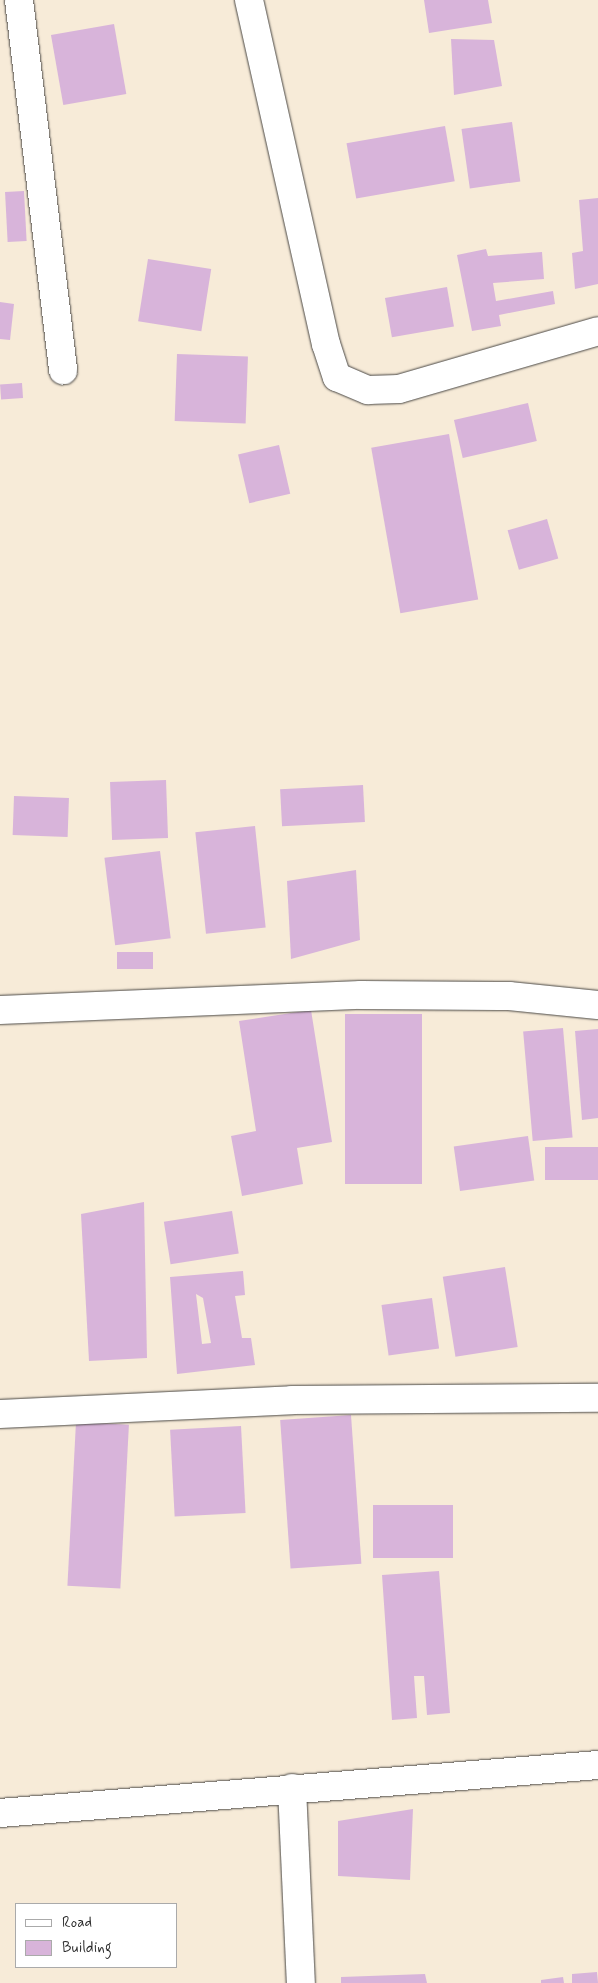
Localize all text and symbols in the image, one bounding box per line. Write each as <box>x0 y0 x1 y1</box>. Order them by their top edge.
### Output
legend <box>15 1903 178 1968</box>
text: Road <box>62 1913 92 1933</box>
text: Building <box>62 1938 112 1958</box>

